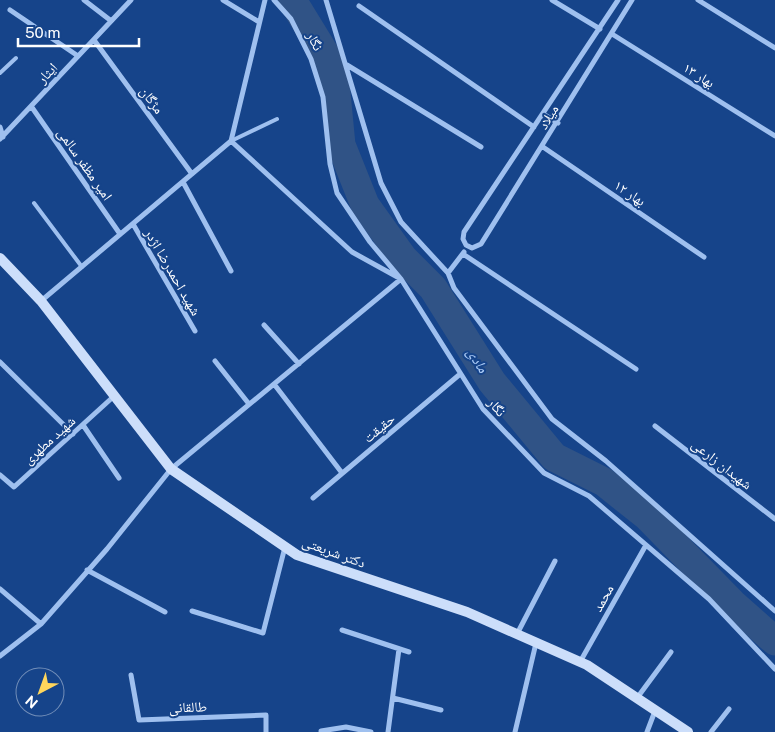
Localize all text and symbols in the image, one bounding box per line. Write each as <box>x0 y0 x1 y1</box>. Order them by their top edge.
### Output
scale bar <box>18 15 139 47</box>
text: 50 m <box>25 24 60 41</box>
street label: نگار <box>302 28 327 54</box>
street label: ایثار <box>33 59 61 88</box>
street label: بهار ۱۳ <box>680 59 718 92</box>
street label: مژگان <box>136 83 167 117</box>
street label: میلاد <box>535 102 562 132</box>
street label: امیر مظفر سالمی <box>53 125 116 204</box>
street label: بهار ۱۲ <box>611 177 649 210</box>
street label: شهید احمدرضا اژدر <box>140 225 204 319</box>
water label: مادی <box>463 344 492 376</box>
street label: نگار <box>483 394 509 420</box>
street label: حقیقت <box>360 410 398 446</box>
street label: شهید مطهری <box>20 412 79 468</box>
street label: شهیدان زارعی <box>688 436 755 493</box>
street label: دکتر شریعتی <box>300 533 368 572</box>
street label: محمد <box>589 582 617 614</box>
north arrow <box>15 667 65 717</box>
text: N <box>22 692 41 711</box>
street label: طالقانی <box>169 698 207 717</box>

